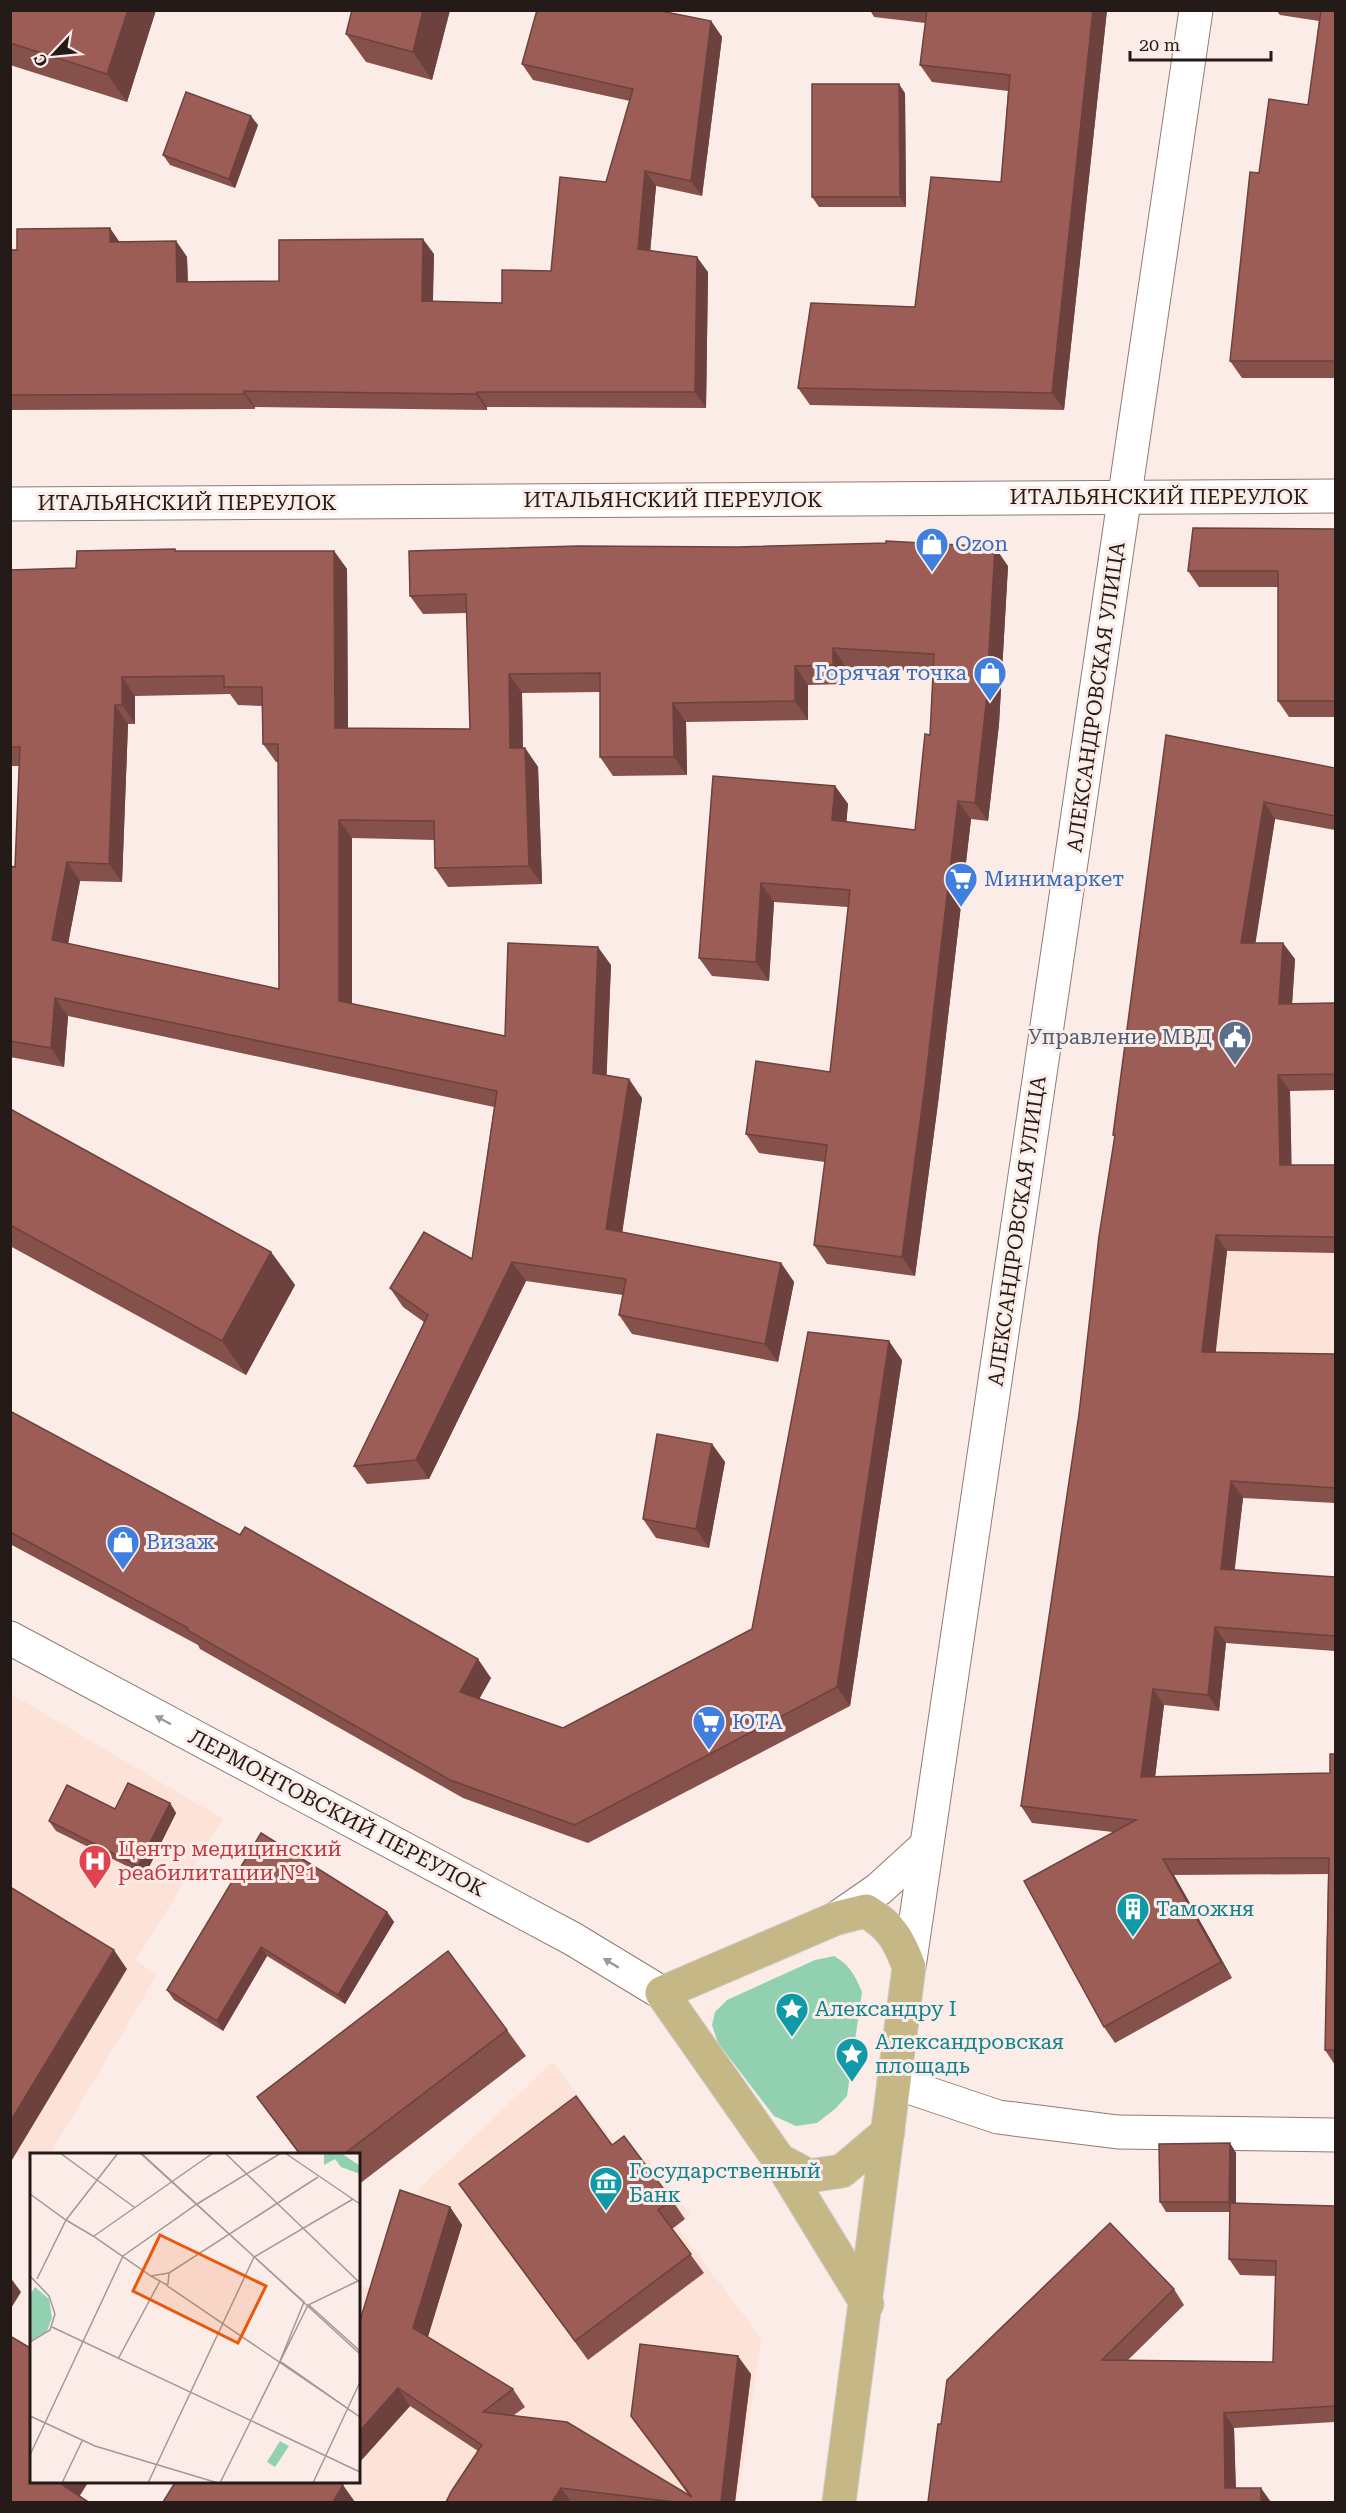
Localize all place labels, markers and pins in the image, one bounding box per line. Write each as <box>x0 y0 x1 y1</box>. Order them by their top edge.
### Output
shop icon: Ozon <box>914 526 950 573</box>
place label: Ozon <box>955 532 1008 556</box>
shop icon: Горячая точка <box>972 655 1008 702</box>
place label: Горячая точка <box>815 661 968 685</box>
supermarket icon: Минимаркет <box>943 861 979 908</box>
place label: Минимаркет <box>984 867 1124 891</box>
public building icon: Управление МВД <box>1217 1019 1253 1066</box>
place label: Управление МВД <box>1028 1025 1212 1049</box>
shop icon: Визаж <box>105 1524 141 1571</box>
place label: Визаж <box>146 1530 216 1554</box>
supermarket icon: ЮТА <box>691 1704 727 1751</box>
place label: ЮТА <box>732 1710 783 1734</box>
place label: Центр медицинский реабилитации №1 <box>118 1837 342 1885</box>
hospital icon: Центр медицинский реабилитации №1 <box>77 1843 113 1890</box>
building icon: Таможня <box>1115 1891 1151 1938</box>
place label: Таможня <box>1156 1897 1254 1921</box>
place icon: Александру I <box>774 1991 810 2038</box>
place label: Александру I <box>815 1997 957 2021</box>
place label: Александровская площадь <box>875 2030 1064 2078</box>
place icon: Александровская площадь <box>834 2036 870 2083</box>
place label: Государственный Банк <box>629 2159 821 2207</box>
museum icon: Государственный Банк <box>588 2165 624 2212</box>

